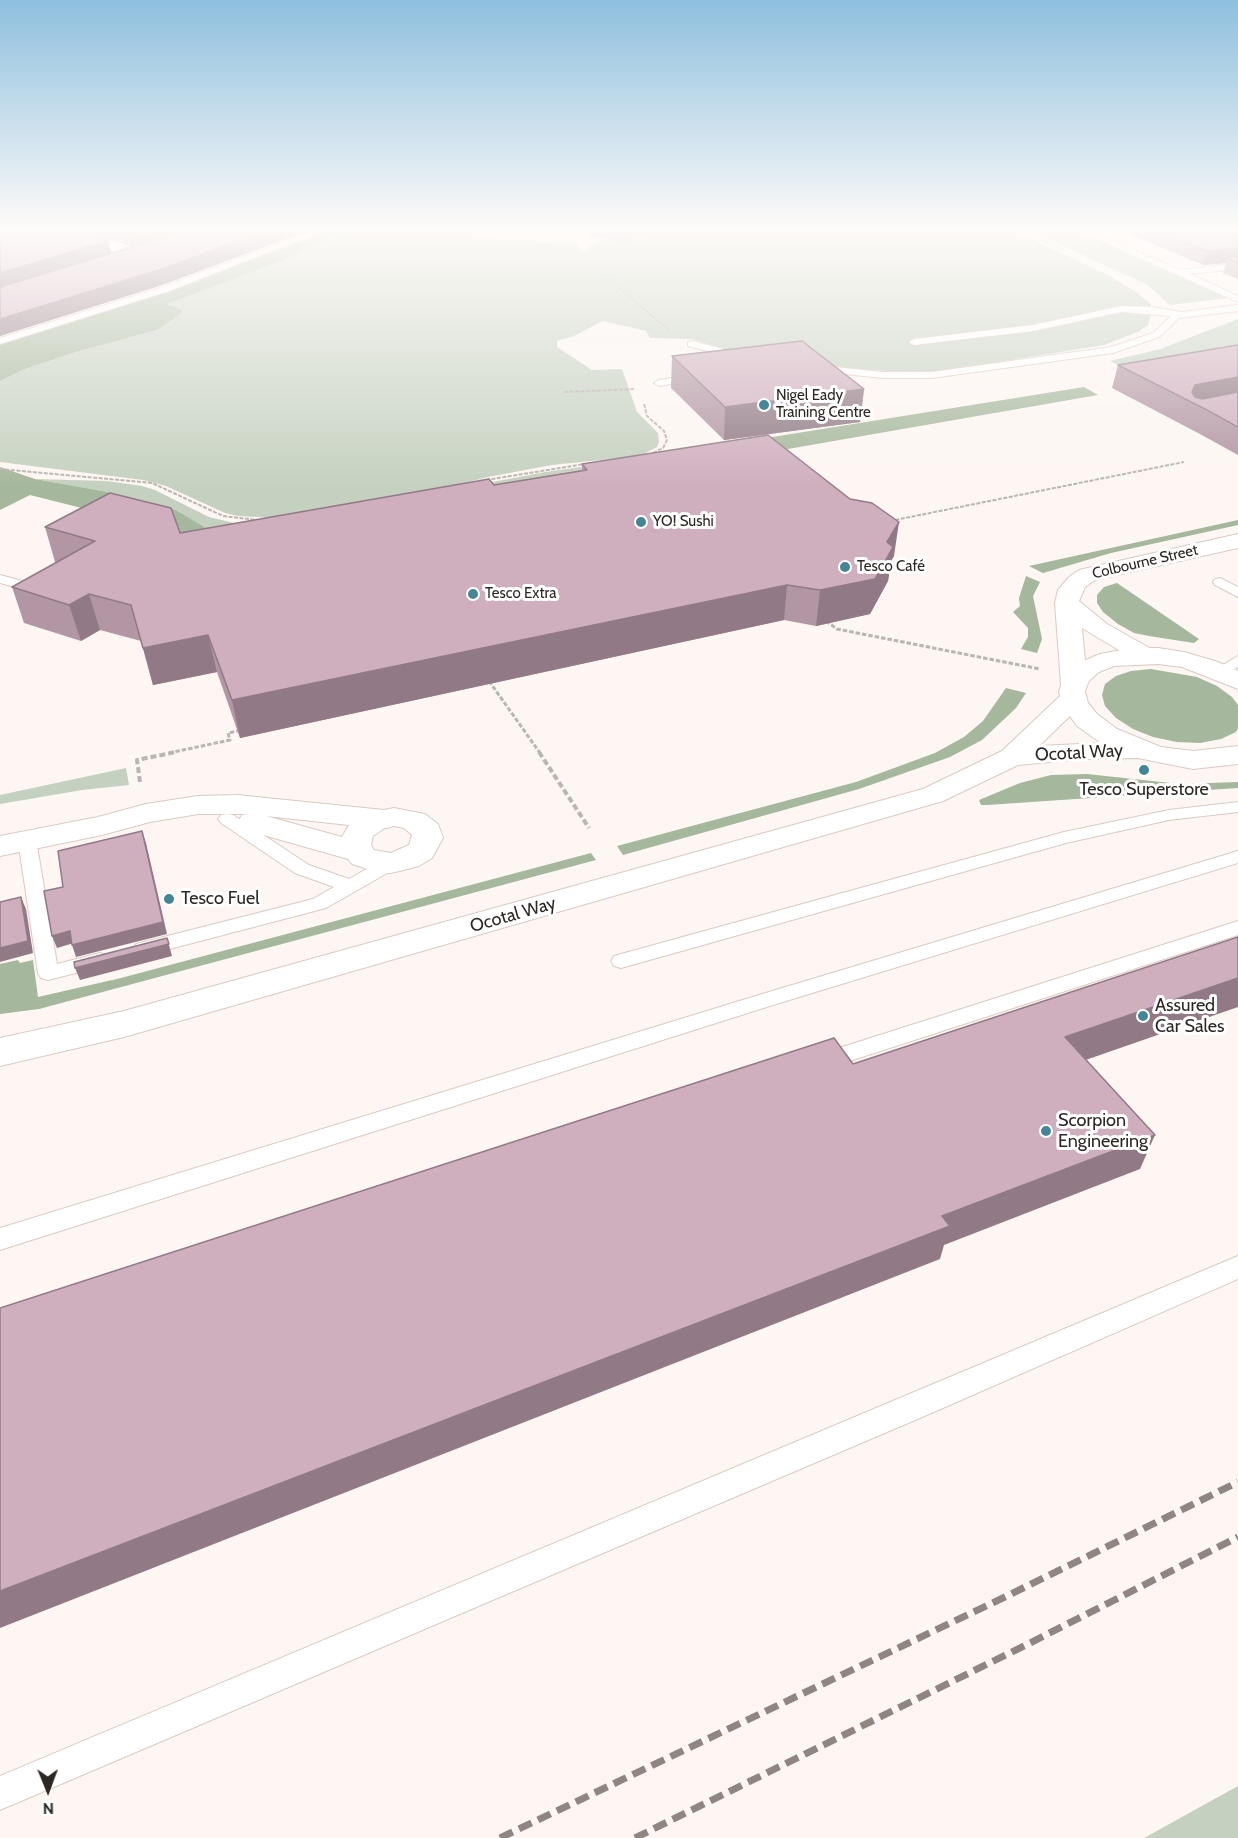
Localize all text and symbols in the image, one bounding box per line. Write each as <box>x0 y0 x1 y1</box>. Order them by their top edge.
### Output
place label: Nigel Eady Training Centre <box>776 387 871 422</box>
marker: Nigel Eady Training Centre <box>757 398 771 412</box>
place label: YO! Sushi <box>653 513 714 531</box>
marker: YO! Sushi <box>634 515 648 529</box>
street label: Colbourne Street <box>1090 541 1200 583</box>
place label: Tesco Café <box>857 558 925 576</box>
marker: Tesco Café <box>838 560 852 574</box>
place label: Tesco Extra <box>485 585 556 603</box>
marker: Tesco Extra <box>466 587 480 601</box>
street label: Ocotal Way <box>1034 740 1124 766</box>
marker: Tesco Superstore <box>1137 763 1151 777</box>
place label: Tesco Superstore <box>1079 779 1209 801</box>
place label: Tesco Fuel <box>181 888 259 910</box>
marker: Tesco Fuel <box>162 892 176 906</box>
street label: Ocotal Way <box>468 892 558 938</box>
place label: Assured Car Sales <box>1155 995 1224 1038</box>
marker: Assured Car Sales <box>1136 1009 1150 1023</box>
place label: Scorpion Engineering <box>1058 1110 1148 1152</box>
marker: Scorpion Engineering <box>1039 1124 1053 1138</box>
north arrow <box>18 1760 78 1820</box>
text: N <box>43 1799 54 1818</box>

